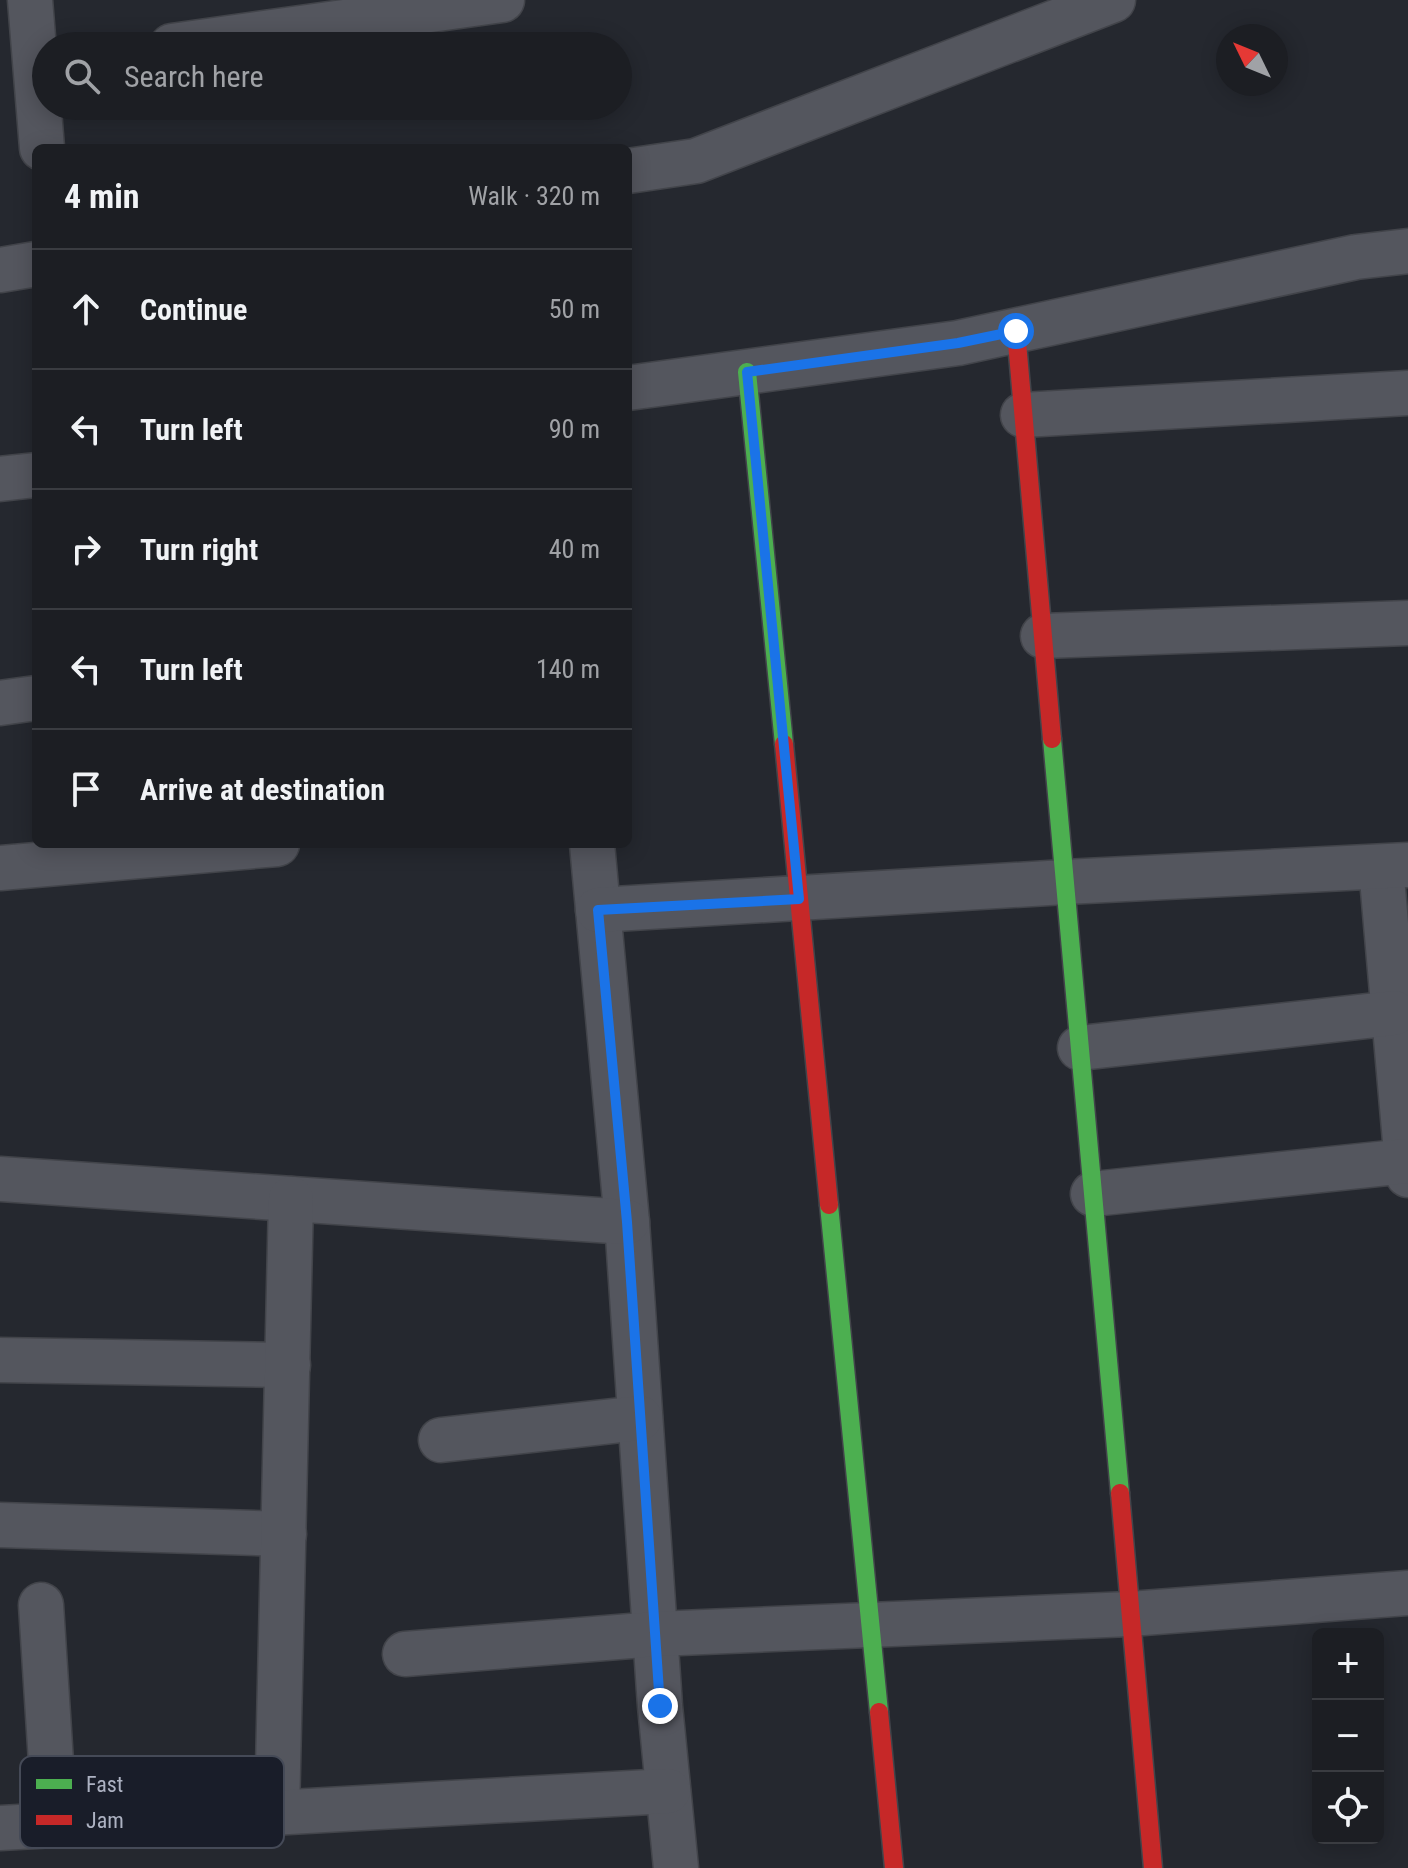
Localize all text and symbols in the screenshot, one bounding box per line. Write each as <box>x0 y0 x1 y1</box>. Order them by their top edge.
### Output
north arrow <box>1216 24 1288 96</box>
search box <box>32 32 632 120</box>
icon: search <box>60 54 104 98</box>
text: Search here <box>124 59 264 94</box>
text: 4 min <box>64 176 140 216</box>
text: Walk · 320 m <box>468 181 600 211</box>
icon: ahead <box>64 287 108 331</box>
text: Continue <box>140 292 247 327</box>
text: 50 m <box>549 294 600 324</box>
route start <box>998 313 1034 349</box>
icon: left <box>64 407 108 451</box>
text: Turn left <box>140 412 243 447</box>
text: 90 m <box>549 414 600 444</box>
icon: right <box>64 527 108 571</box>
text: Turn right <box>140 532 258 567</box>
text: 40 m <box>549 534 600 564</box>
icon: left <box>64 647 108 691</box>
text: Turn left <box>140 652 243 687</box>
text: 140 m <box>536 654 600 684</box>
icon: arrive <box>64 767 108 811</box>
text: Arrive at destination <box>140 772 385 807</box>
map controls <box>1312 1628 1384 1844</box>
button: + <box>1312 1628 1384 1700</box>
route end <box>642 1688 678 1724</box>
button: − <box>1312 1700 1384 1772</box>
legend <box>20 1756 284 1848</box>
text: Fast <box>86 1772 123 1797</box>
button: locate <box>1312 1772 1384 1844</box>
text: Jam <box>86 1808 124 1833</box>

